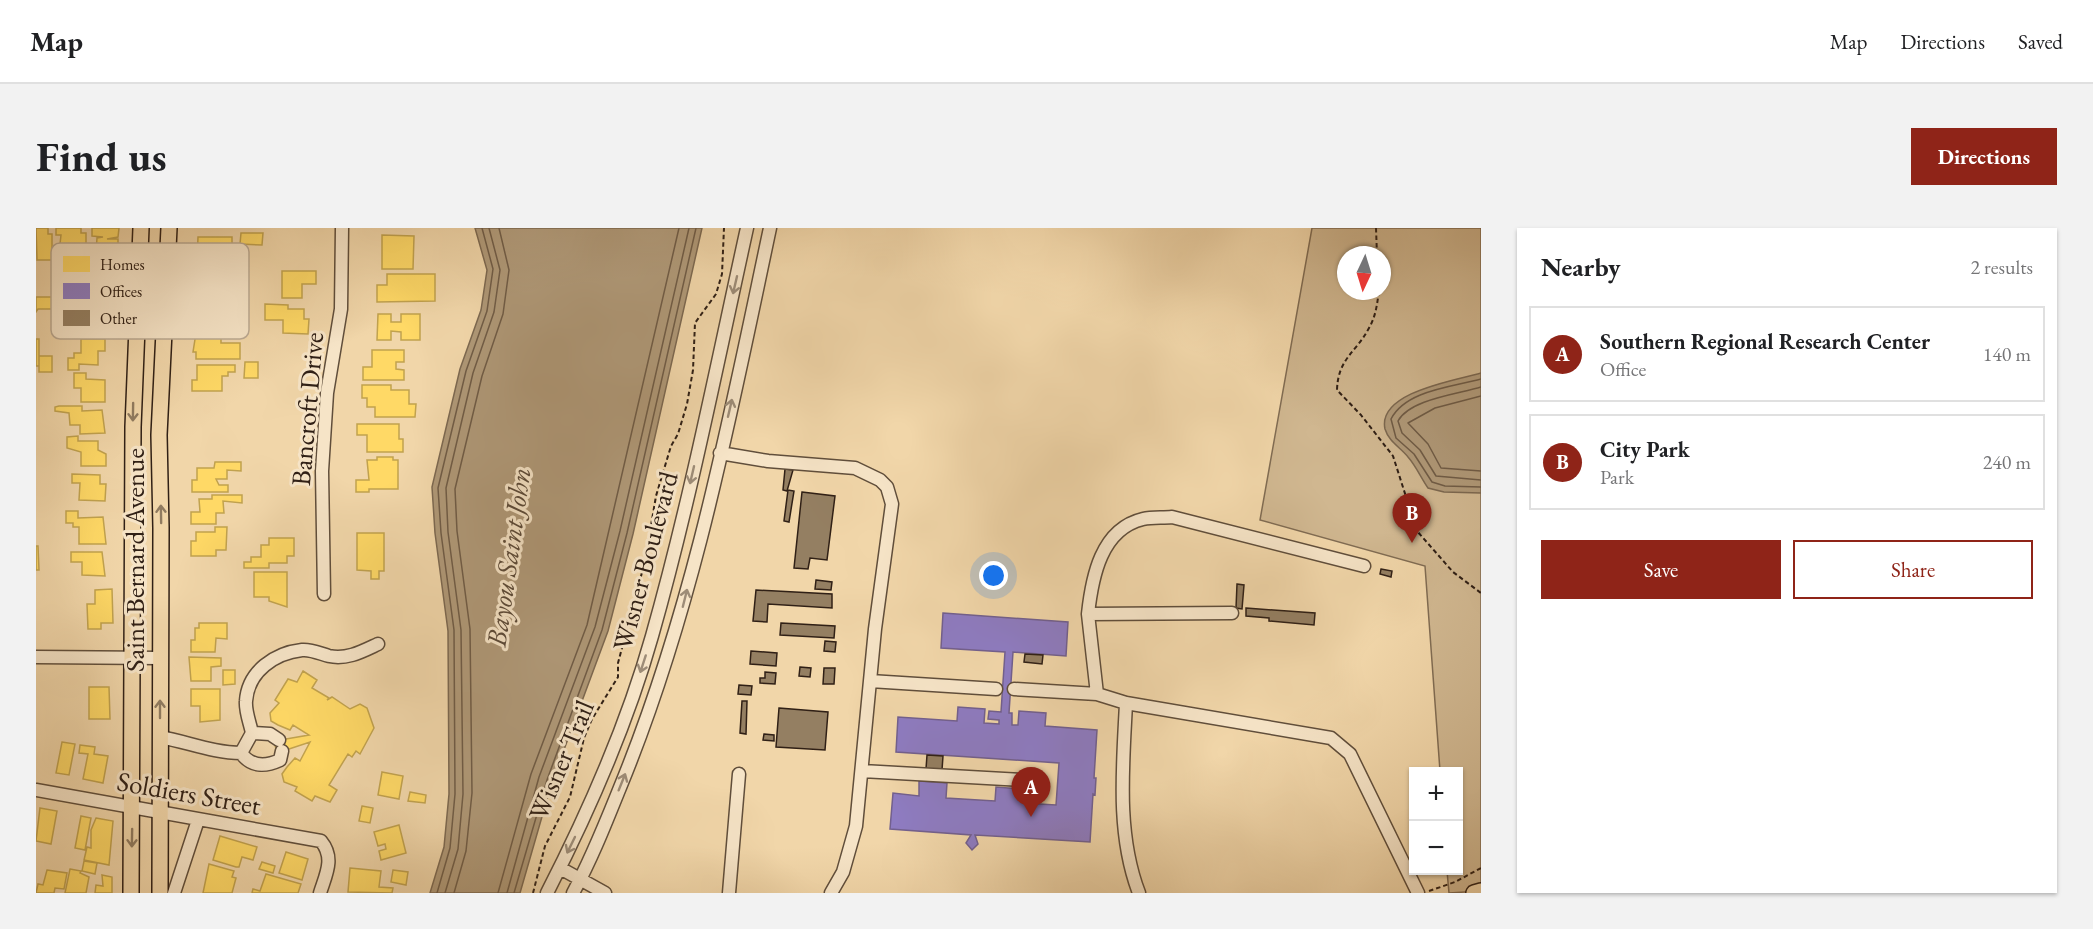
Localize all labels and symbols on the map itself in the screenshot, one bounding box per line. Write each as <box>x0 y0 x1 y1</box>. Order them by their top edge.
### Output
legend <box>51 243 249 339</box>
north arrow <box>1337 246 1391 300</box>
text: Homes <box>100 254 145 275</box>
one-way arrow <box>728 275 740 294</box>
text: Offices <box>100 281 142 302</box>
text: Other <box>100 308 138 329</box>
street label: Bancroft Drive <box>283 331 331 487</box>
one-way arrow <box>725 399 737 418</box>
one-way arrow <box>127 402 139 422</box>
street label: Saint Bernard Avenue <box>117 448 152 672</box>
water label: Bayou Saint John <box>477 465 538 650</box>
one-way arrow <box>686 465 697 485</box>
street label: Wisner Boulevard <box>604 467 686 654</box>
pin: B <box>1392 494 1432 543</box>
one-way arrow <box>155 504 167 524</box>
your location <box>979 561 1008 590</box>
one-way arrow <box>680 589 691 608</box>
one-way arrow <box>637 654 648 673</box>
street label: Wisner Trail <box>520 695 602 825</box>
one-way arrow <box>154 699 166 719</box>
street label: Soldiers Street <box>114 763 264 823</box>
pin: A <box>1012 768 1050 817</box>
one-way arrow <box>617 773 628 792</box>
one-way arrow <box>126 828 138 848</box>
one-way arrow <box>565 836 577 854</box>

